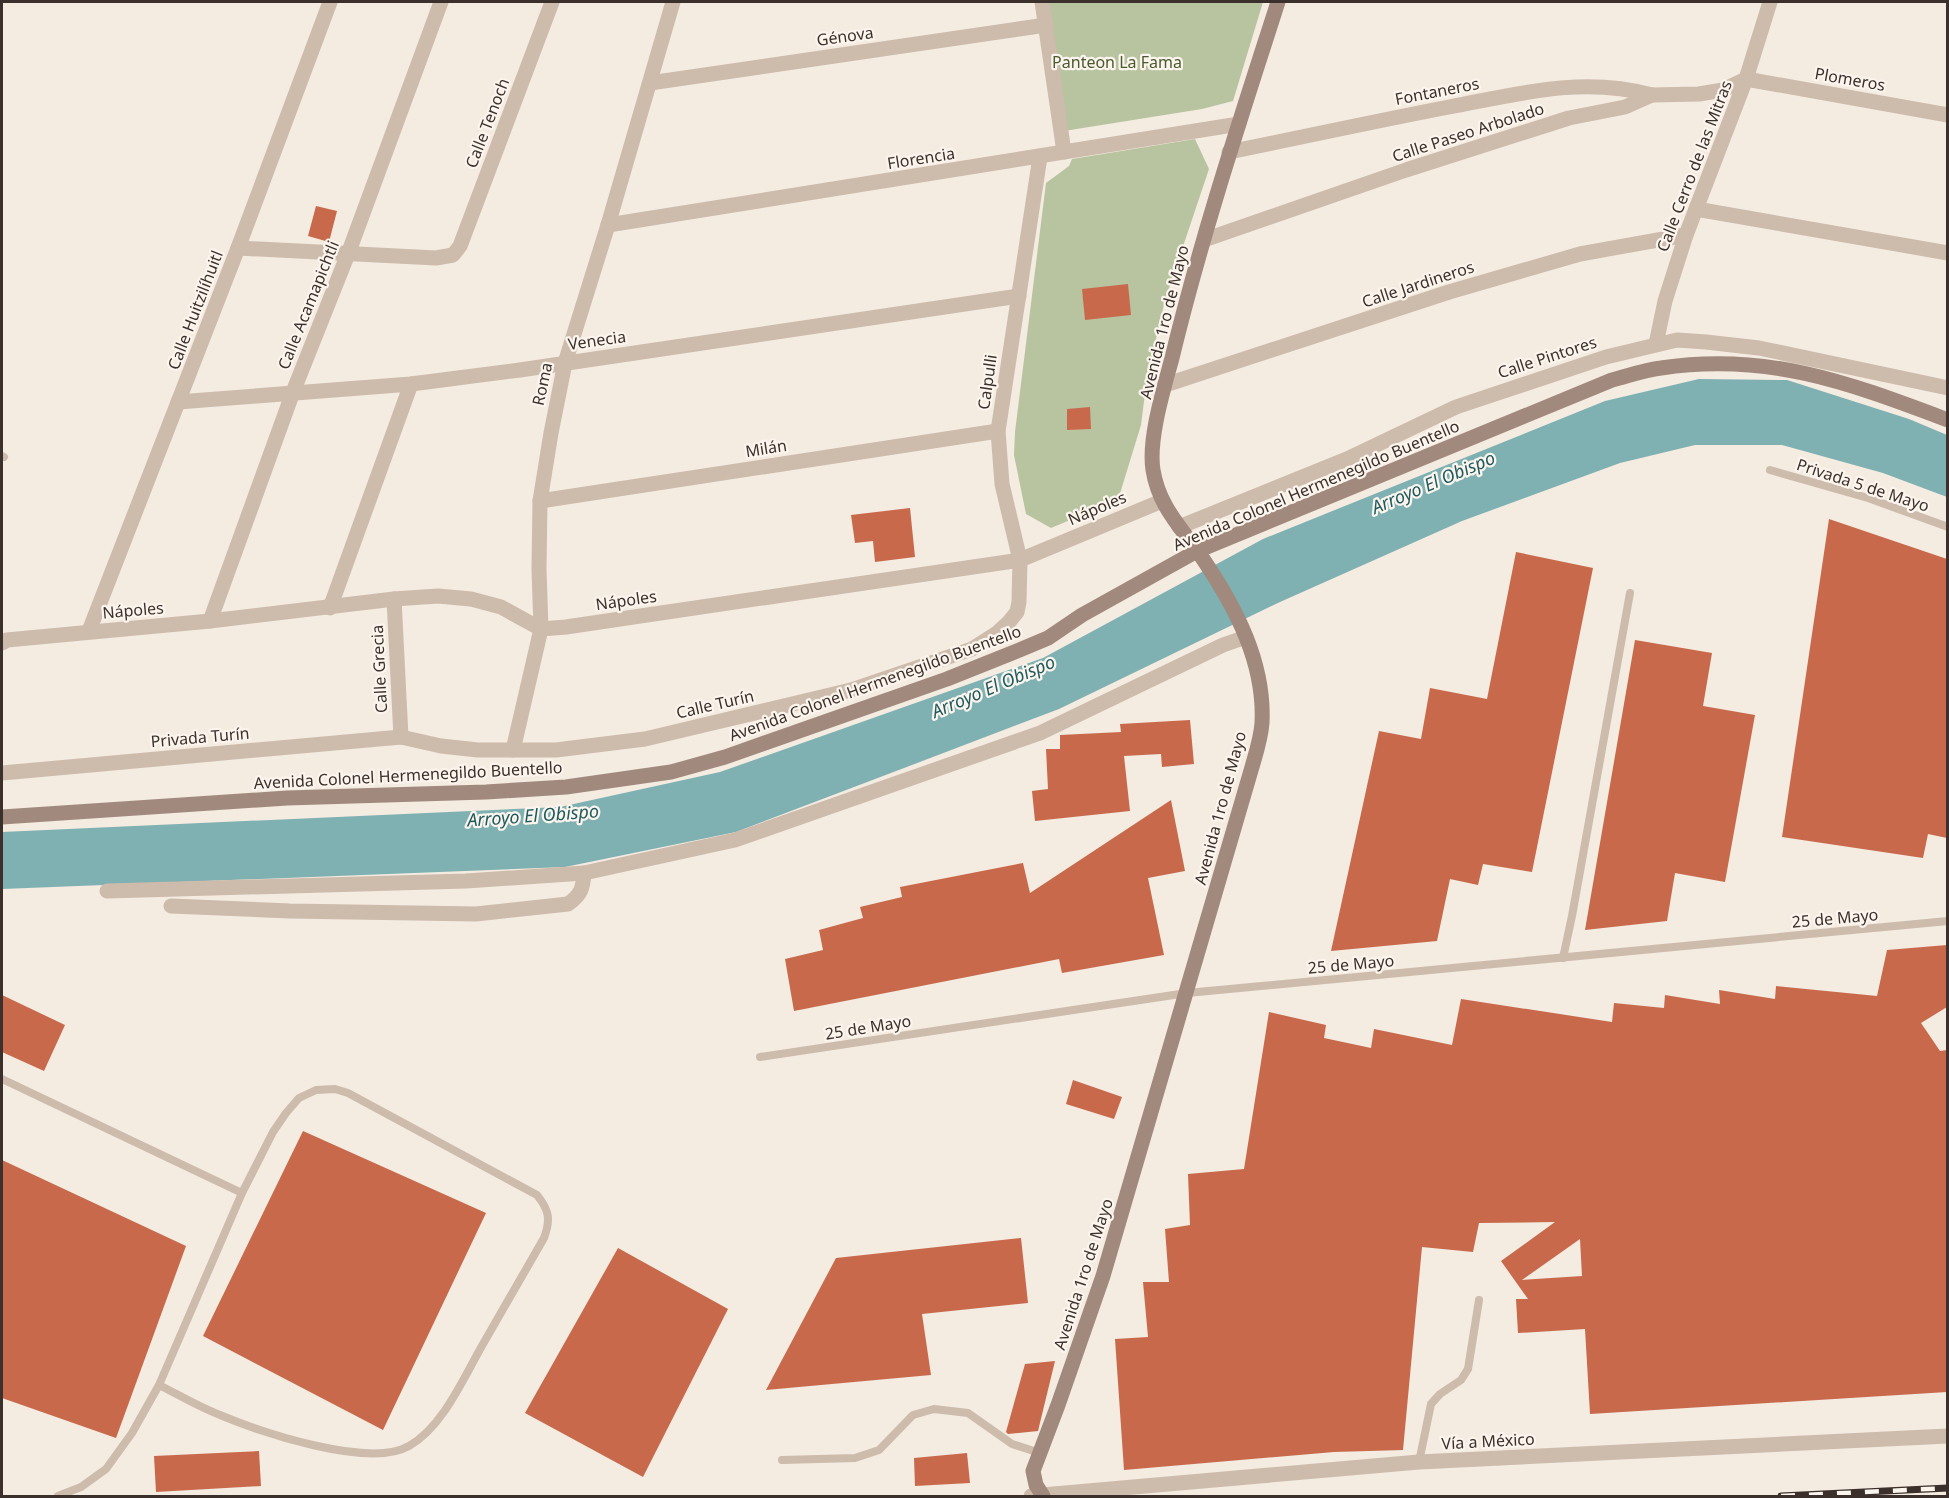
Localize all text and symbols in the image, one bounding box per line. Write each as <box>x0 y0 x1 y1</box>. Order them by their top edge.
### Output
street label: Génova <box>815 21 875 51</box>
park label: Panteon La Fama <box>1052 51 1182 73</box>
street label: Plomeros <box>1813 62 1887 96</box>
street label: Fontaneros <box>1393 72 1481 110</box>
street label: Calle Tenoch <box>460 75 514 171</box>
street label: Calle Cerro de las Mitras <box>1651 77 1737 255</box>
street label: Calle Paseo Arbolado <box>1389 97 1547 167</box>
street label: Florencia <box>886 142 956 174</box>
street label: Calle Acamapichtli <box>272 237 344 373</box>
street label: Avenida 1ro de Mayo <box>1134 243 1194 401</box>
street label: Calle Huitzilíhuitl <box>162 247 228 373</box>
street label: Calle Jardineros <box>1359 256 1477 312</box>
street label: Venecia <box>567 325 627 355</box>
street label: Calle Pintores <box>1495 331 1599 383</box>
street label: Calpulli <box>972 353 1002 411</box>
street label: Roma <box>527 360 557 408</box>
street label: Avenida Colonel Hermenegildo Buentello <box>1169 414 1463 556</box>
street label: Milán <box>744 434 788 462</box>
water label: Arroyo El Obispo <box>1366 445 1498 520</box>
street label: Privada 5 de Mayo <box>1794 453 1932 517</box>
street label: Nápoles <box>1064 486 1130 530</box>
street label: Nápoles <box>594 585 658 615</box>
street label: Nápoles <box>101 596 165 624</box>
street label: Avenida Colonel Hermenegildo Buentello <box>726 620 1024 746</box>
street label: Calle Grecia <box>366 624 392 714</box>
water label: Arroyo El Obispo <box>926 649 1058 724</box>
street label: Calle Turín <box>674 684 756 724</box>
street label: Privada Turín <box>150 722 250 752</box>
street label: Avenida 1ro de Mayo <box>1189 729 1251 887</box>
street label: Avenida Colonel Hermenegildo Buentello <box>253 756 563 794</box>
water label: Arroyo El Obispo <box>464 798 600 832</box>
street label: 25 de Mayo <box>1791 903 1879 933</box>
street label: 25 de Mayo <box>1307 949 1395 979</box>
street label: 25 de Mayo <box>823 1009 913 1045</box>
street label: Avenida 1ro de Mayo <box>1048 1195 1118 1353</box>
street label: Vía a México <box>1441 1428 1535 1454</box>

